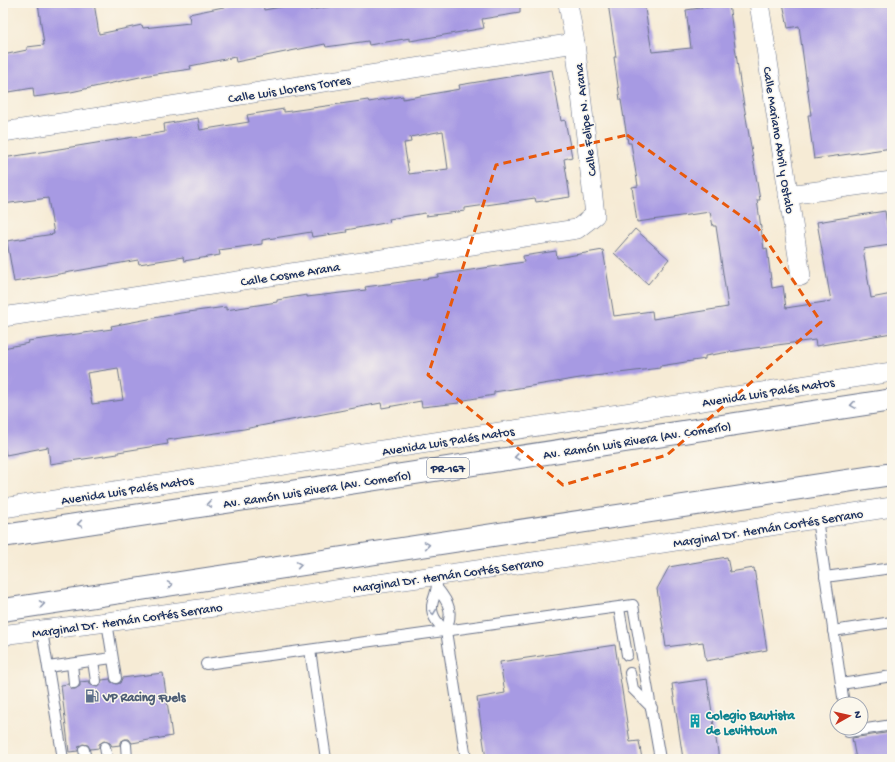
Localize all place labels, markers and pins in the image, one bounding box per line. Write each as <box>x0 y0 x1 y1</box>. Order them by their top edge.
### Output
fuel station icon: VP Racing Fuels <box>84 688 100 704</box>
place label: VP Racing Fuels <box>102 691 187 706</box>
place label: Colegio Bautista de Levittown <box>705 709 796 739</box>
building icon: Colegio Bautista de Levittown <box>687 713 703 729</box>

